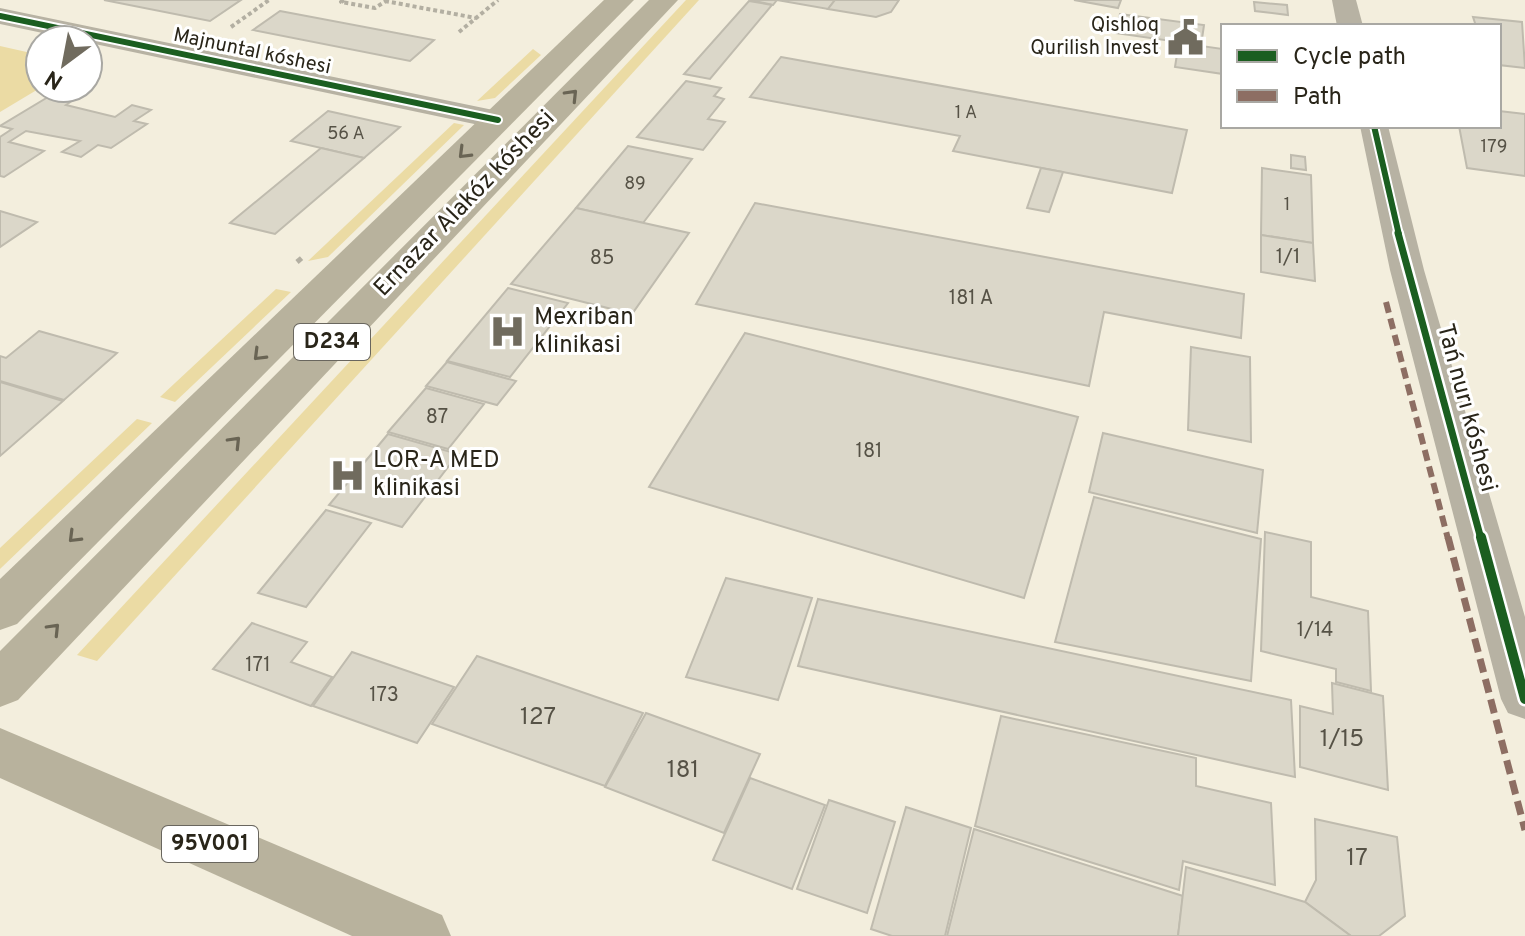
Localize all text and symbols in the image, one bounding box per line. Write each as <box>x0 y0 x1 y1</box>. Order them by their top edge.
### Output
place label: Qishloq Qurilish Invest <box>1030 13 1159 62</box>
public building icon: Qishloq Qurilish Invest <box>1166 18 1204 56</box>
street label: Majnuntal kóshesi <box>171 23 333 81</box>
north arrow <box>24 24 104 104</box>
legend <box>1221 24 1501 128</box>
text: Cycle path <box>1293 43 1406 73</box>
text: N <box>41 63 69 94</box>
text: Path <box>1293 83 1342 113</box>
one-way arrow <box>562 90 577 104</box>
house number: 1 А <box>955 102 977 125</box>
street label: Ernazar Alakóz kóshesi <box>368 104 562 304</box>
house number: 56 А <box>327 123 365 146</box>
house number: 179 <box>1481 136 1507 159</box>
one-way arrow <box>459 143 473 158</box>
house number: 89 <box>624 173 646 196</box>
house number: 1 <box>1284 194 1290 217</box>
house number: 1/1 <box>1276 245 1300 271</box>
house number: 85 <box>590 246 614 272</box>
house number: 181 А <box>949 286 993 312</box>
place label: Mexriban klinikasi <box>534 303 634 361</box>
hospital icon: Mexriban klinikasi <box>489 313 527 351</box>
street label: Tań nurı kóshesi <box>1429 320 1503 496</box>
road number: D234 <box>294 324 370 360</box>
one-way arrow <box>254 345 268 360</box>
house number: 87 <box>426 405 448 431</box>
one-way arrow <box>225 437 240 451</box>
house number: 181 <box>855 439 883 465</box>
place label: LOR-A MED klinikasi <box>373 446 500 504</box>
hospital icon: LOR-A MED klinikasi <box>328 456 366 494</box>
one-way arrow <box>69 528 83 542</box>
house number: 1/14 <box>1297 618 1333 644</box>
one-way arrow <box>44 624 59 638</box>
house number: 171 <box>245 653 271 679</box>
house number: 173 <box>369 683 399 709</box>
house number: 127 <box>520 703 556 733</box>
house number: 1/15 <box>1320 725 1364 755</box>
house number: 181 <box>667 756 699 786</box>
road number: 95V001 <box>162 826 258 862</box>
house number: 17 <box>1346 844 1368 874</box>

